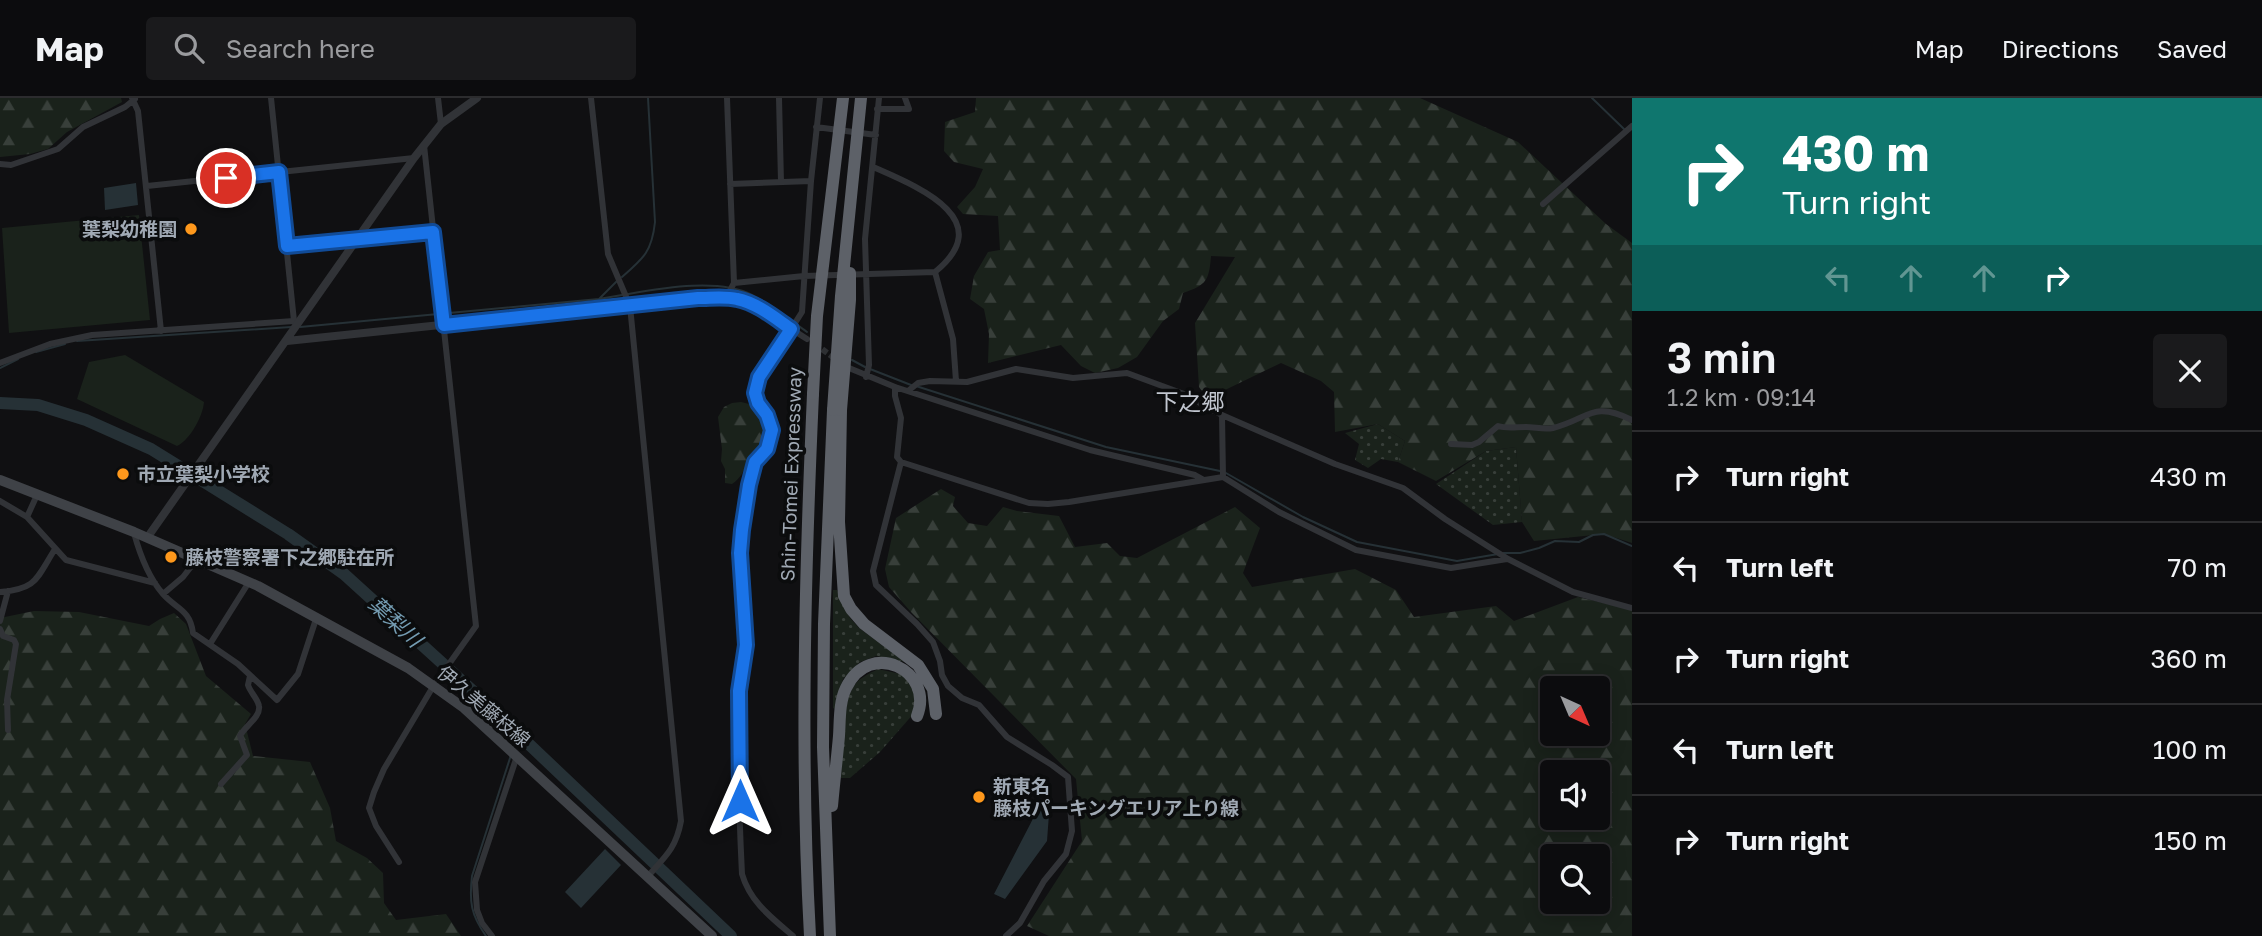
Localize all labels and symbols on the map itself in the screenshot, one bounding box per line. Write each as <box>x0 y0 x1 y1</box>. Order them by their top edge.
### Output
pin <box>196 148 256 208</box>
place label: 葉梨幼稚園 <box>82 217 177 240</box>
marker: 葉梨幼稚園 <box>183 221 199 237</box>
street label: Shin-Tomei Expressway <box>775 366 806 582</box>
district label: 下之郷 <box>1156 387 1225 415</box>
place label: 市立葉梨小学校 <box>137 462 270 485</box>
marker: 市立葉梨小学校 <box>115 466 131 482</box>
place label: 藤枝警察署下之郷駐在所 <box>185 545 394 568</box>
marker: 藤枝警察署下之郷駐在所 <box>163 549 179 565</box>
water label: 葉梨川 <box>364 590 429 654</box>
street label: 伊久美藤枝線 <box>433 660 535 751</box>
north arrow <box>1540 676 1610 746</box>
position arrow <box>703 764 777 838</box>
place label: 新東名 藤枝パーキングエリア上り線 <box>993 774 1239 819</box>
marker: 新東名 藤枝パーキングエリア上り線 <box>971 789 987 805</box>

